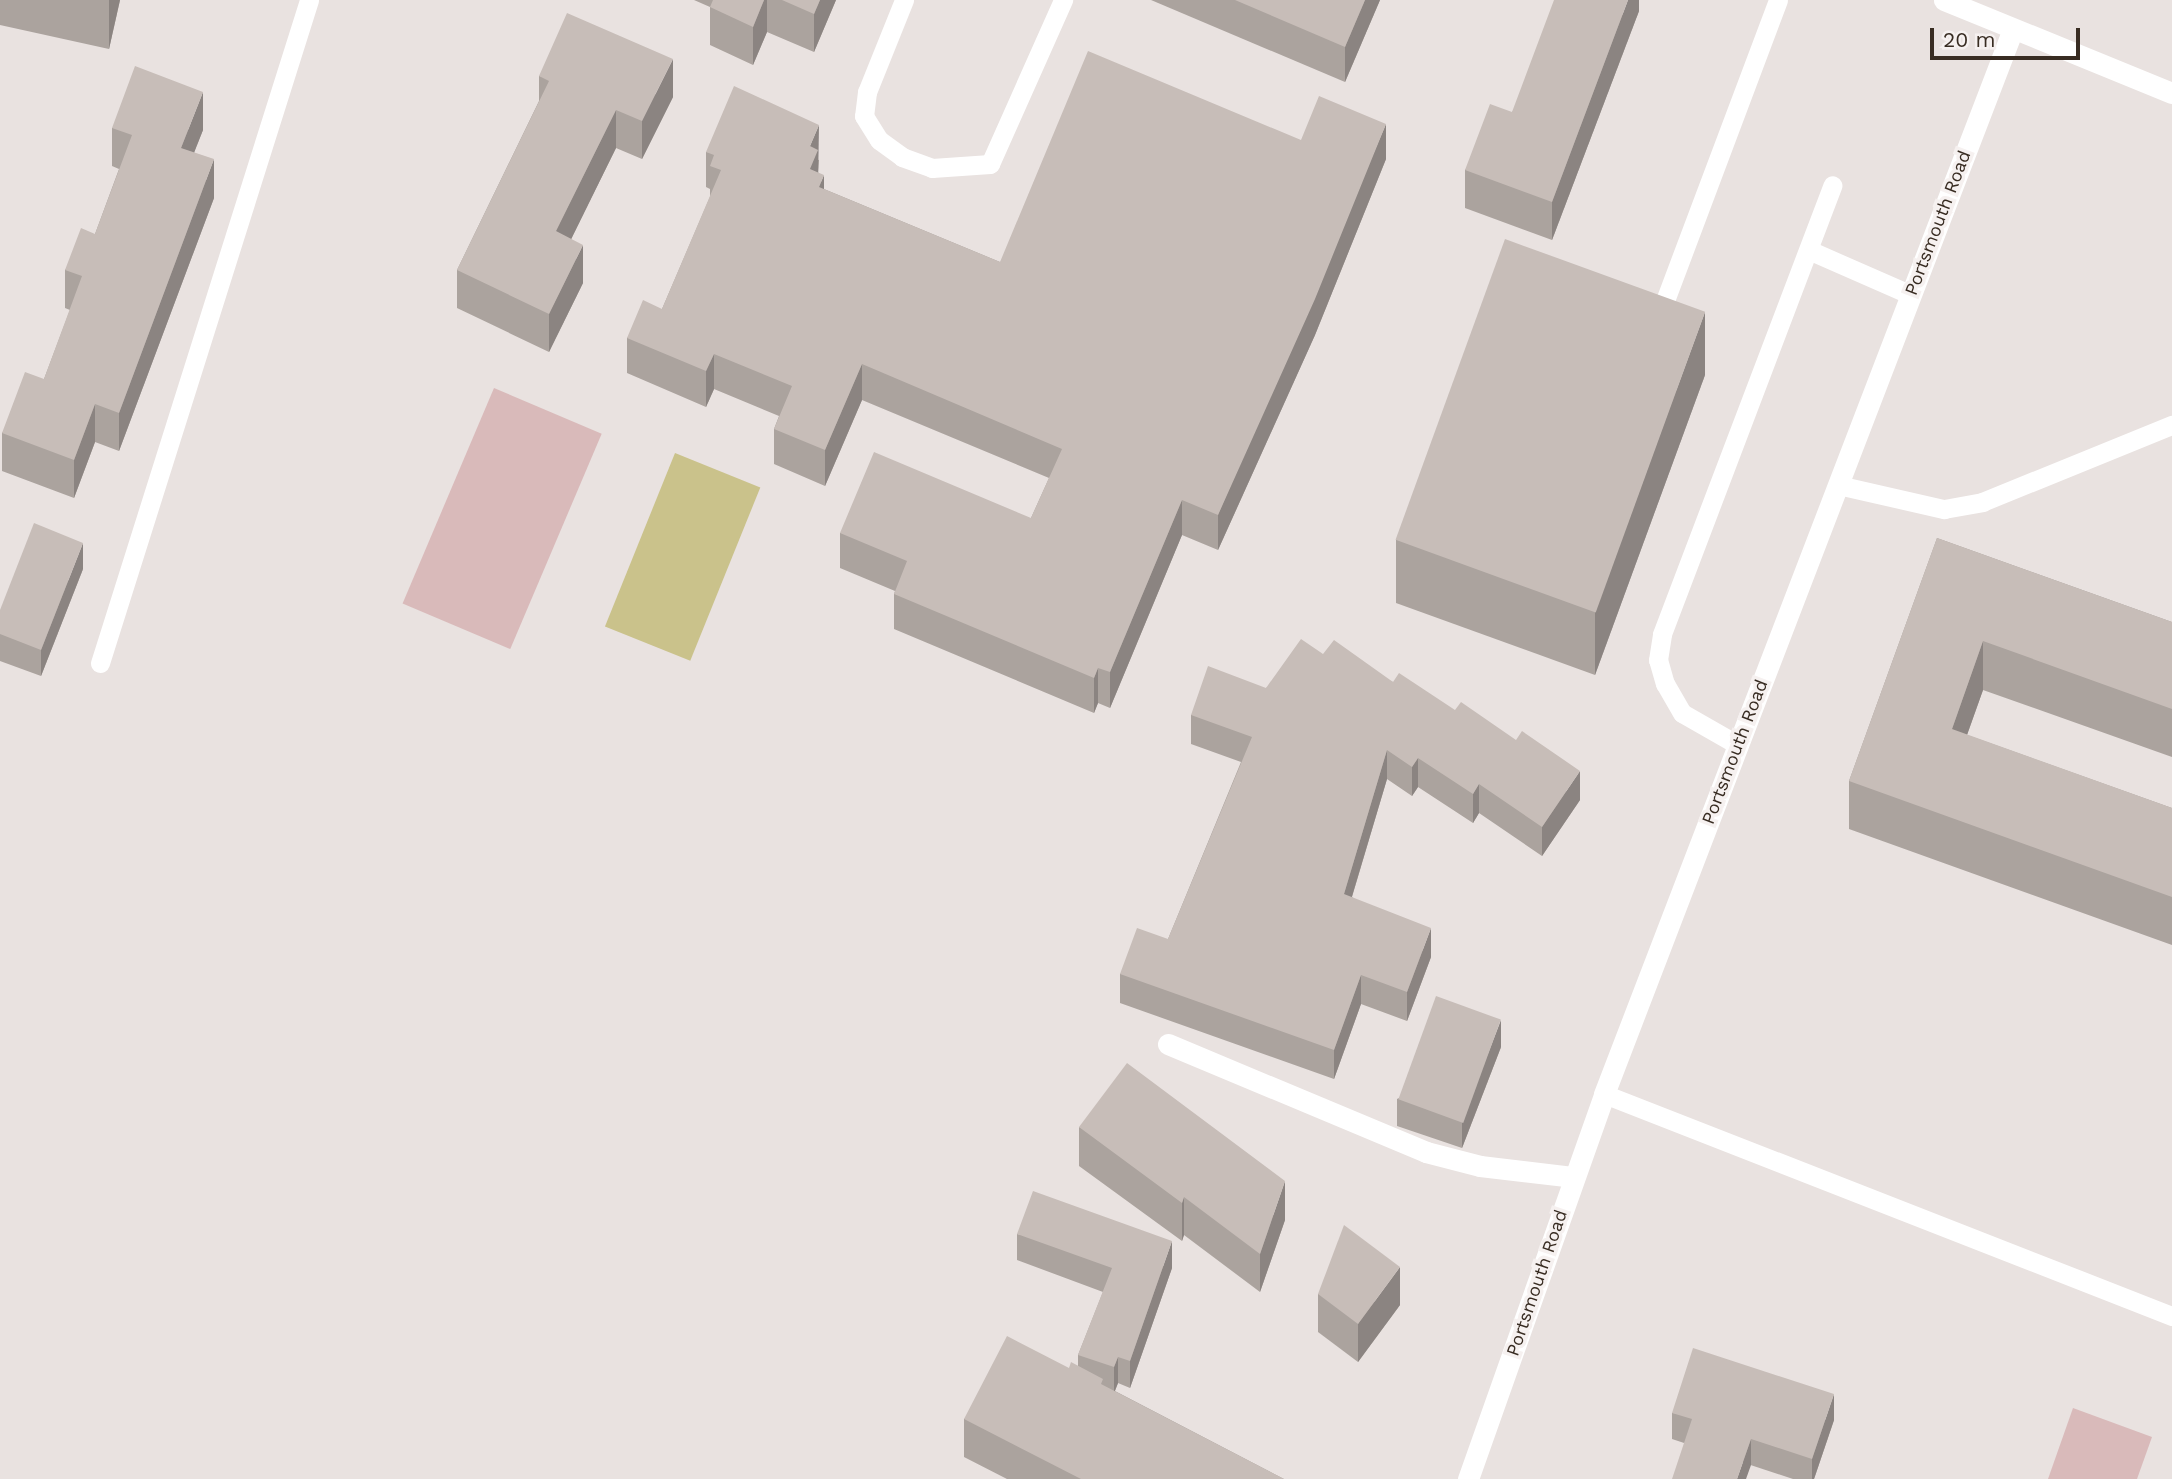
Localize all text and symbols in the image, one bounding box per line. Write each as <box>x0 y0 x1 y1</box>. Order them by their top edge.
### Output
scale bar <box>1934 14 2084 58</box>
text: 20 m <box>1943 27 1995 52</box>
street label: Portsmouth Road <box>1900 148 1976 298</box>
street label: Portsmouth Road <box>1697 677 1773 827</box>
street label: Portsmouth Road <box>1502 1207 1572 1359</box>

